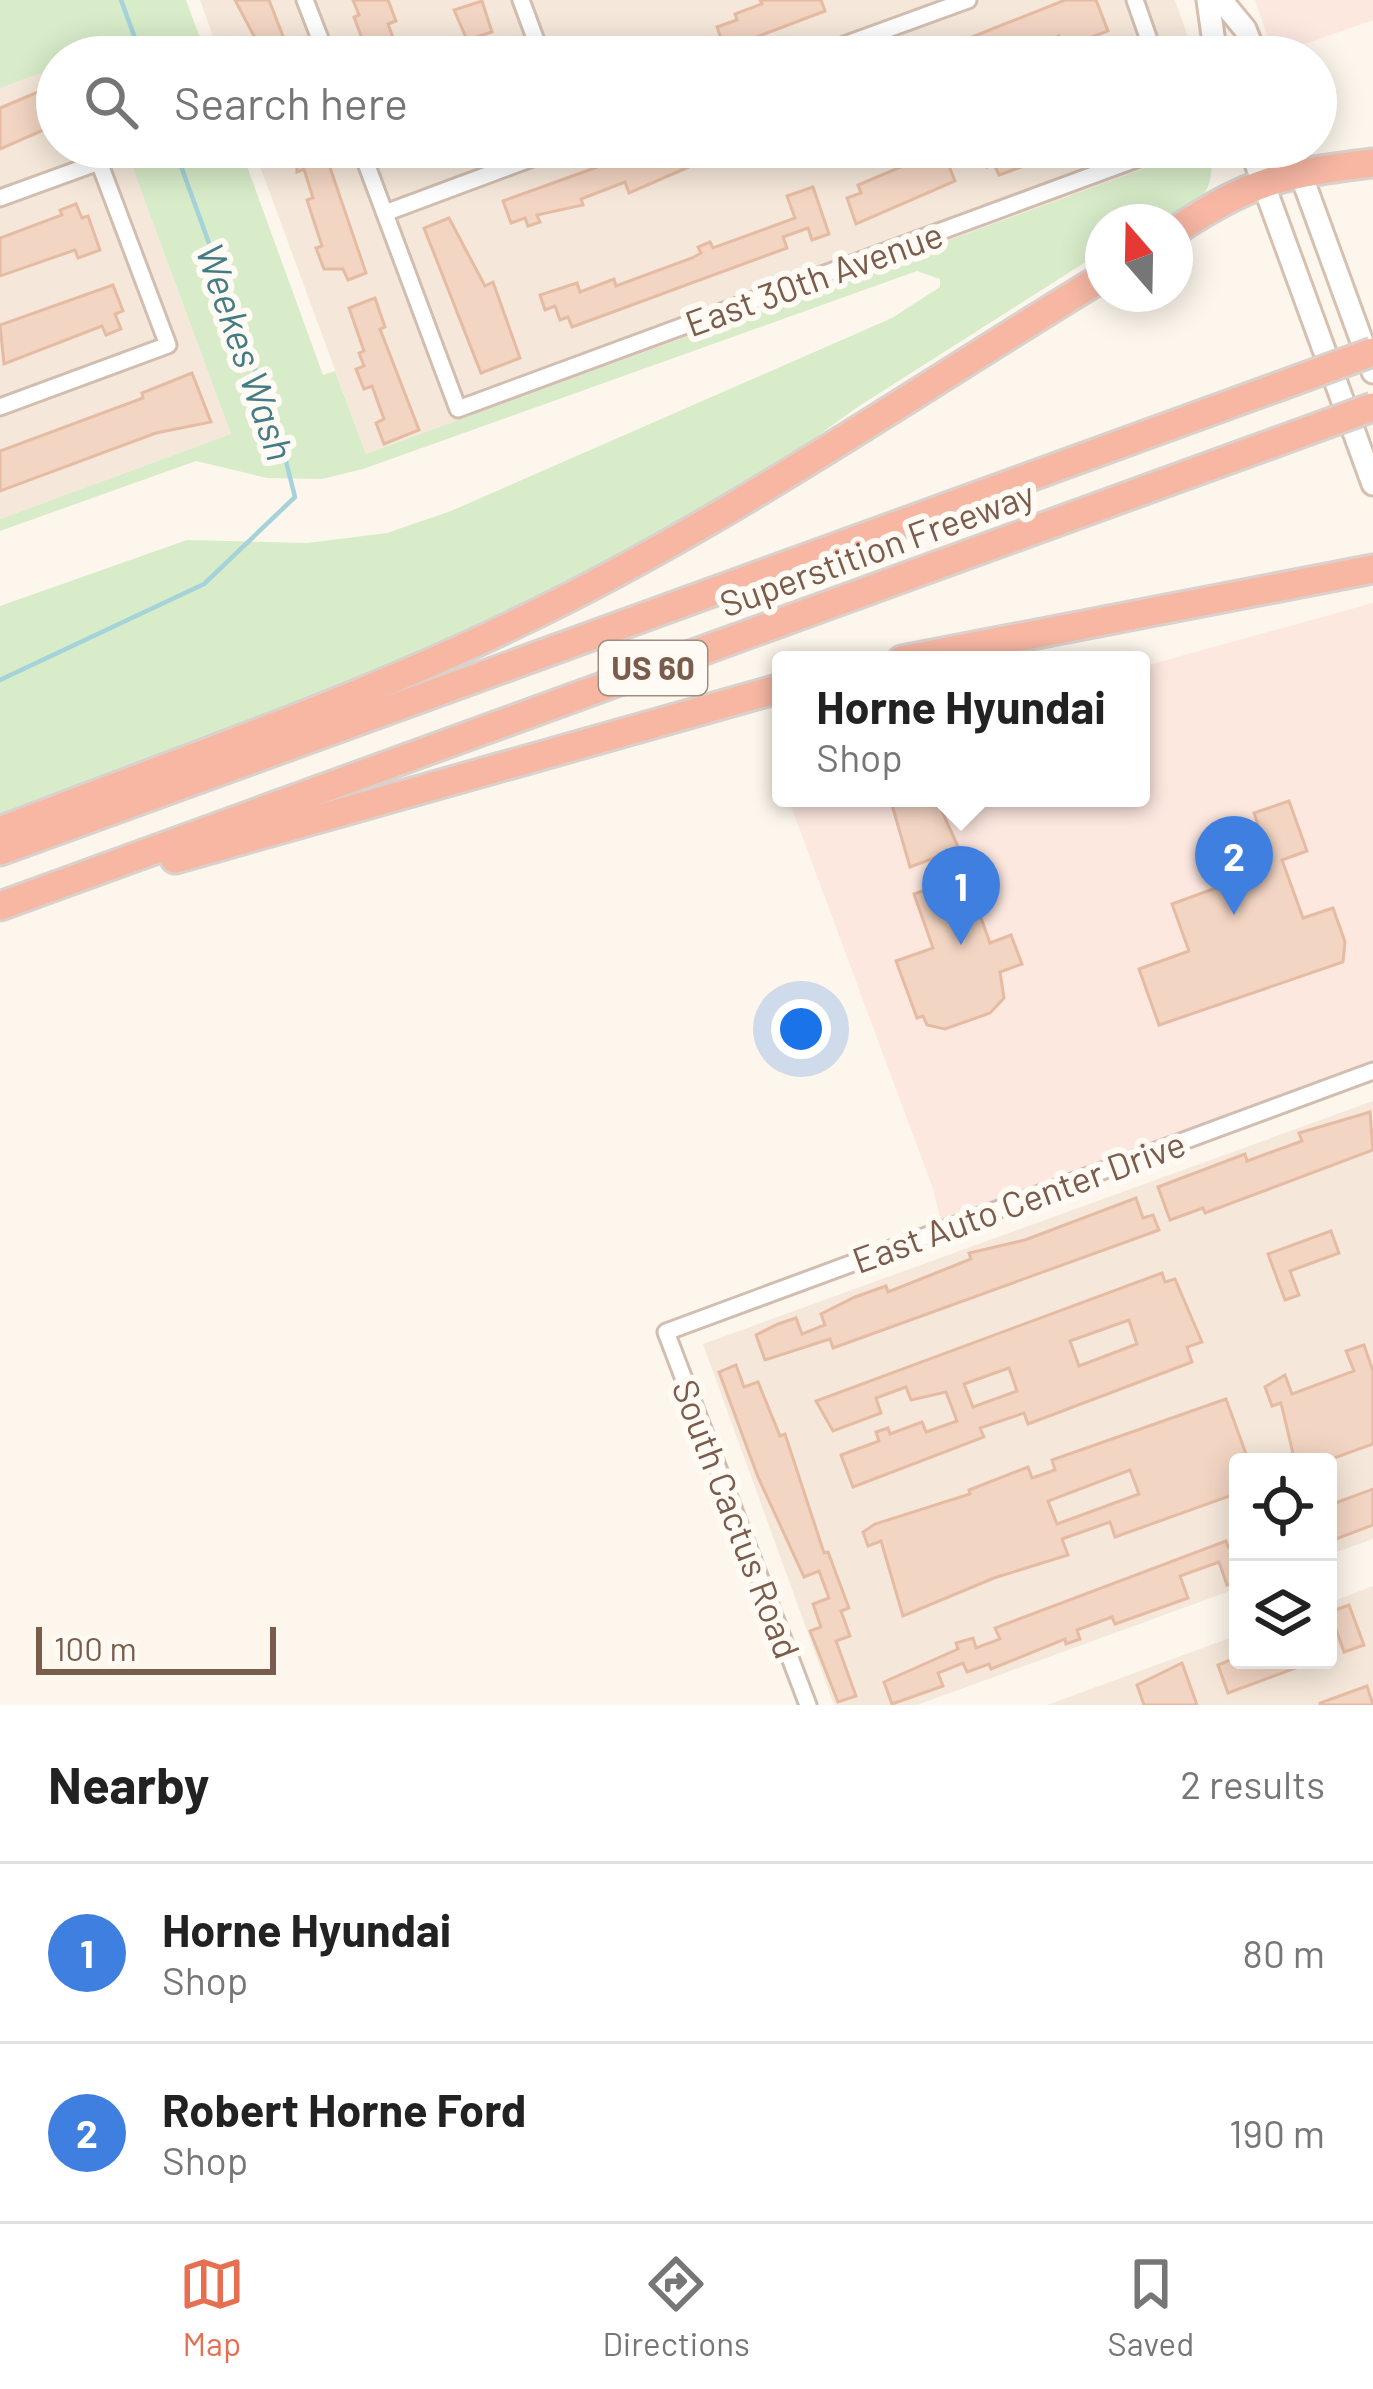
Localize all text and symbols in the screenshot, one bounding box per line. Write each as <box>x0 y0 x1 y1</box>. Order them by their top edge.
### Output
search box <box>36 36 1337 168</box>
icon: search <box>78 69 144 135</box>
text: Search here <box>174 75 408 129</box>
north arrow <box>1085 204 1193 312</box>
street label: East 30th Avenue <box>679 211 948 344</box>
water label: Weekes Wash <box>187 237 305 466</box>
street label: Superstition Freeway <box>713 471 1040 624</box>
road number: US 60 <box>599 641 707 695</box>
popup <box>772 651 1150 807</box>
text: Horne Hyundai <box>816 679 1106 733</box>
text: Shop <box>816 733 903 780</box>
pin: 2 <box>1195 816 1273 915</box>
pin: 1 <box>922 846 1000 945</box>
your location <box>771 999 831 1059</box>
street label: East Auto Center Drive <box>846 1120 1191 1281</box>
street label: South Cactus Road <box>664 1373 810 1664</box>
map controls <box>1229 1453 1337 1669</box>
button: locate <box>1229 1453 1337 1561</box>
button: layers <box>1229 1561 1337 1669</box>
scale bar <box>36 1621 276 1674</box>
text: 100 m <box>54 1628 137 1668</box>
text: Nearby <box>48 1753 209 1814</box>
text: 2 results <box>1180 1760 1325 1807</box>
text: Horne Hyundai <box>162 1902 451 1956</box>
text: 1 <box>80 1929 94 1976</box>
text: 80 m <box>1243 1929 1325 1976</box>
text: Shop <box>162 1956 248 2003</box>
text: Robert Horne Ford <box>162 2082 526 2136</box>
text: 2 <box>76 2109 98 2156</box>
text: 190 m <box>1229 2109 1325 2156</box>
text: Shop <box>162 2136 248 2183</box>
tab: Map <box>179 2251 245 2363</box>
tab: Directions <box>602 2251 750 2363</box>
tab: Saved <box>1108 2251 1194 2363</box>

